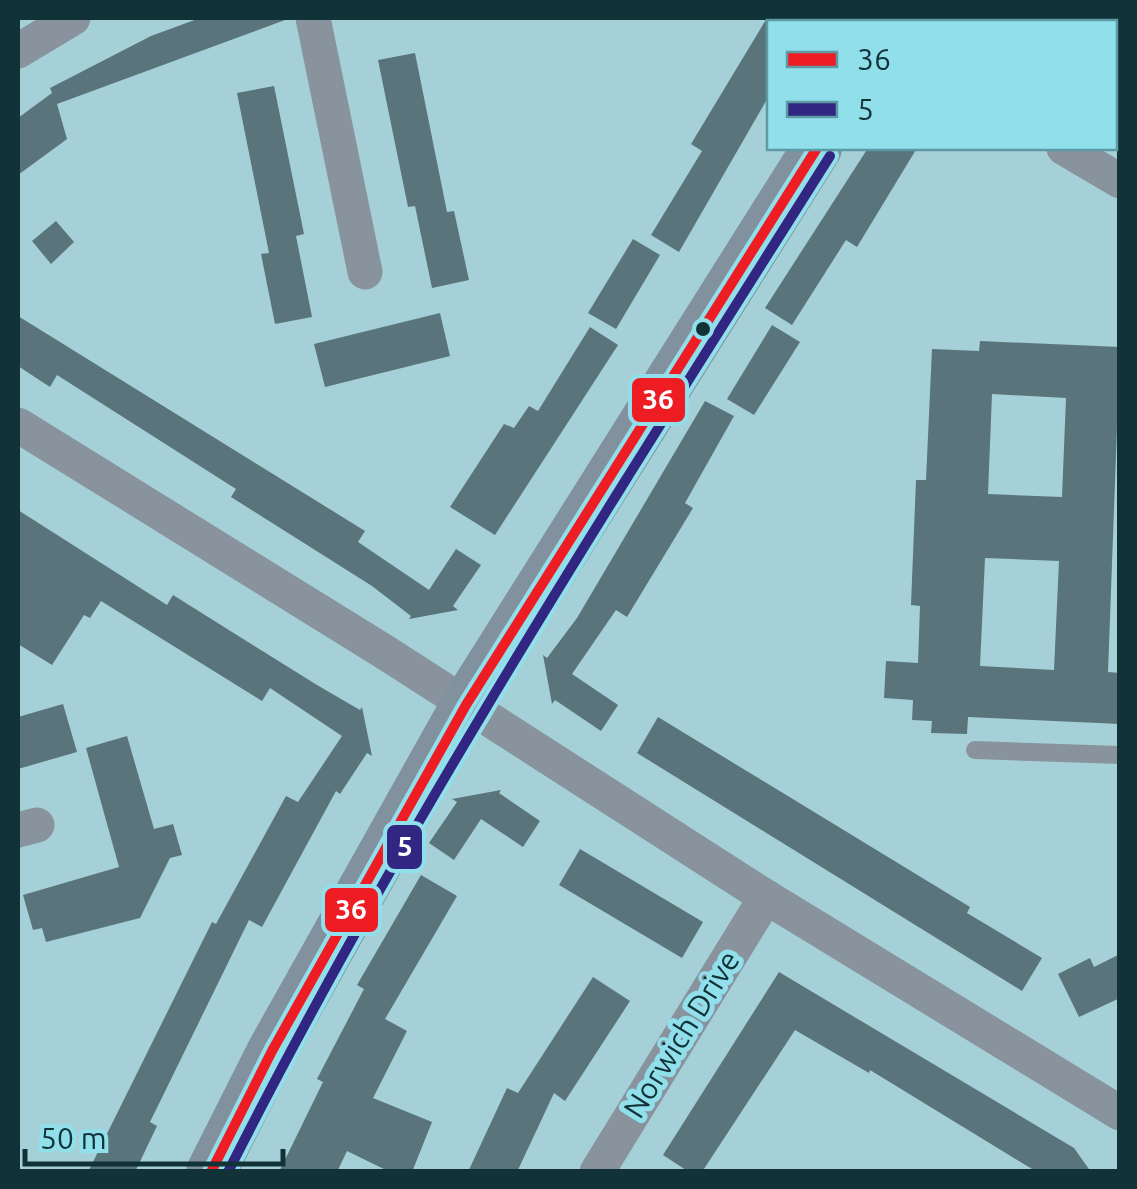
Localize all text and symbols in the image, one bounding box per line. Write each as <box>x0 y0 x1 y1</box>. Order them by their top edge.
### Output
legend <box>767 20 1117 150</box>
text: 36 <box>857 42 891 76</box>
text: 5 <box>857 92 874 126</box>
unlabelled marker <box>693 319 713 339</box>
line badge: 36 <box>630 376 687 424</box>
text: 36 <box>642 383 674 414</box>
line badge: 5 <box>385 823 424 871</box>
text: 5 <box>397 830 413 861</box>
line badge: 36 <box>323 886 380 934</box>
text: 36 <box>335 893 367 924</box>
street label: Norwich Drive <box>616 944 746 1124</box>
scale bar <box>25 1104 282 1166</box>
text: 50 m <box>40 1121 107 1155</box>

